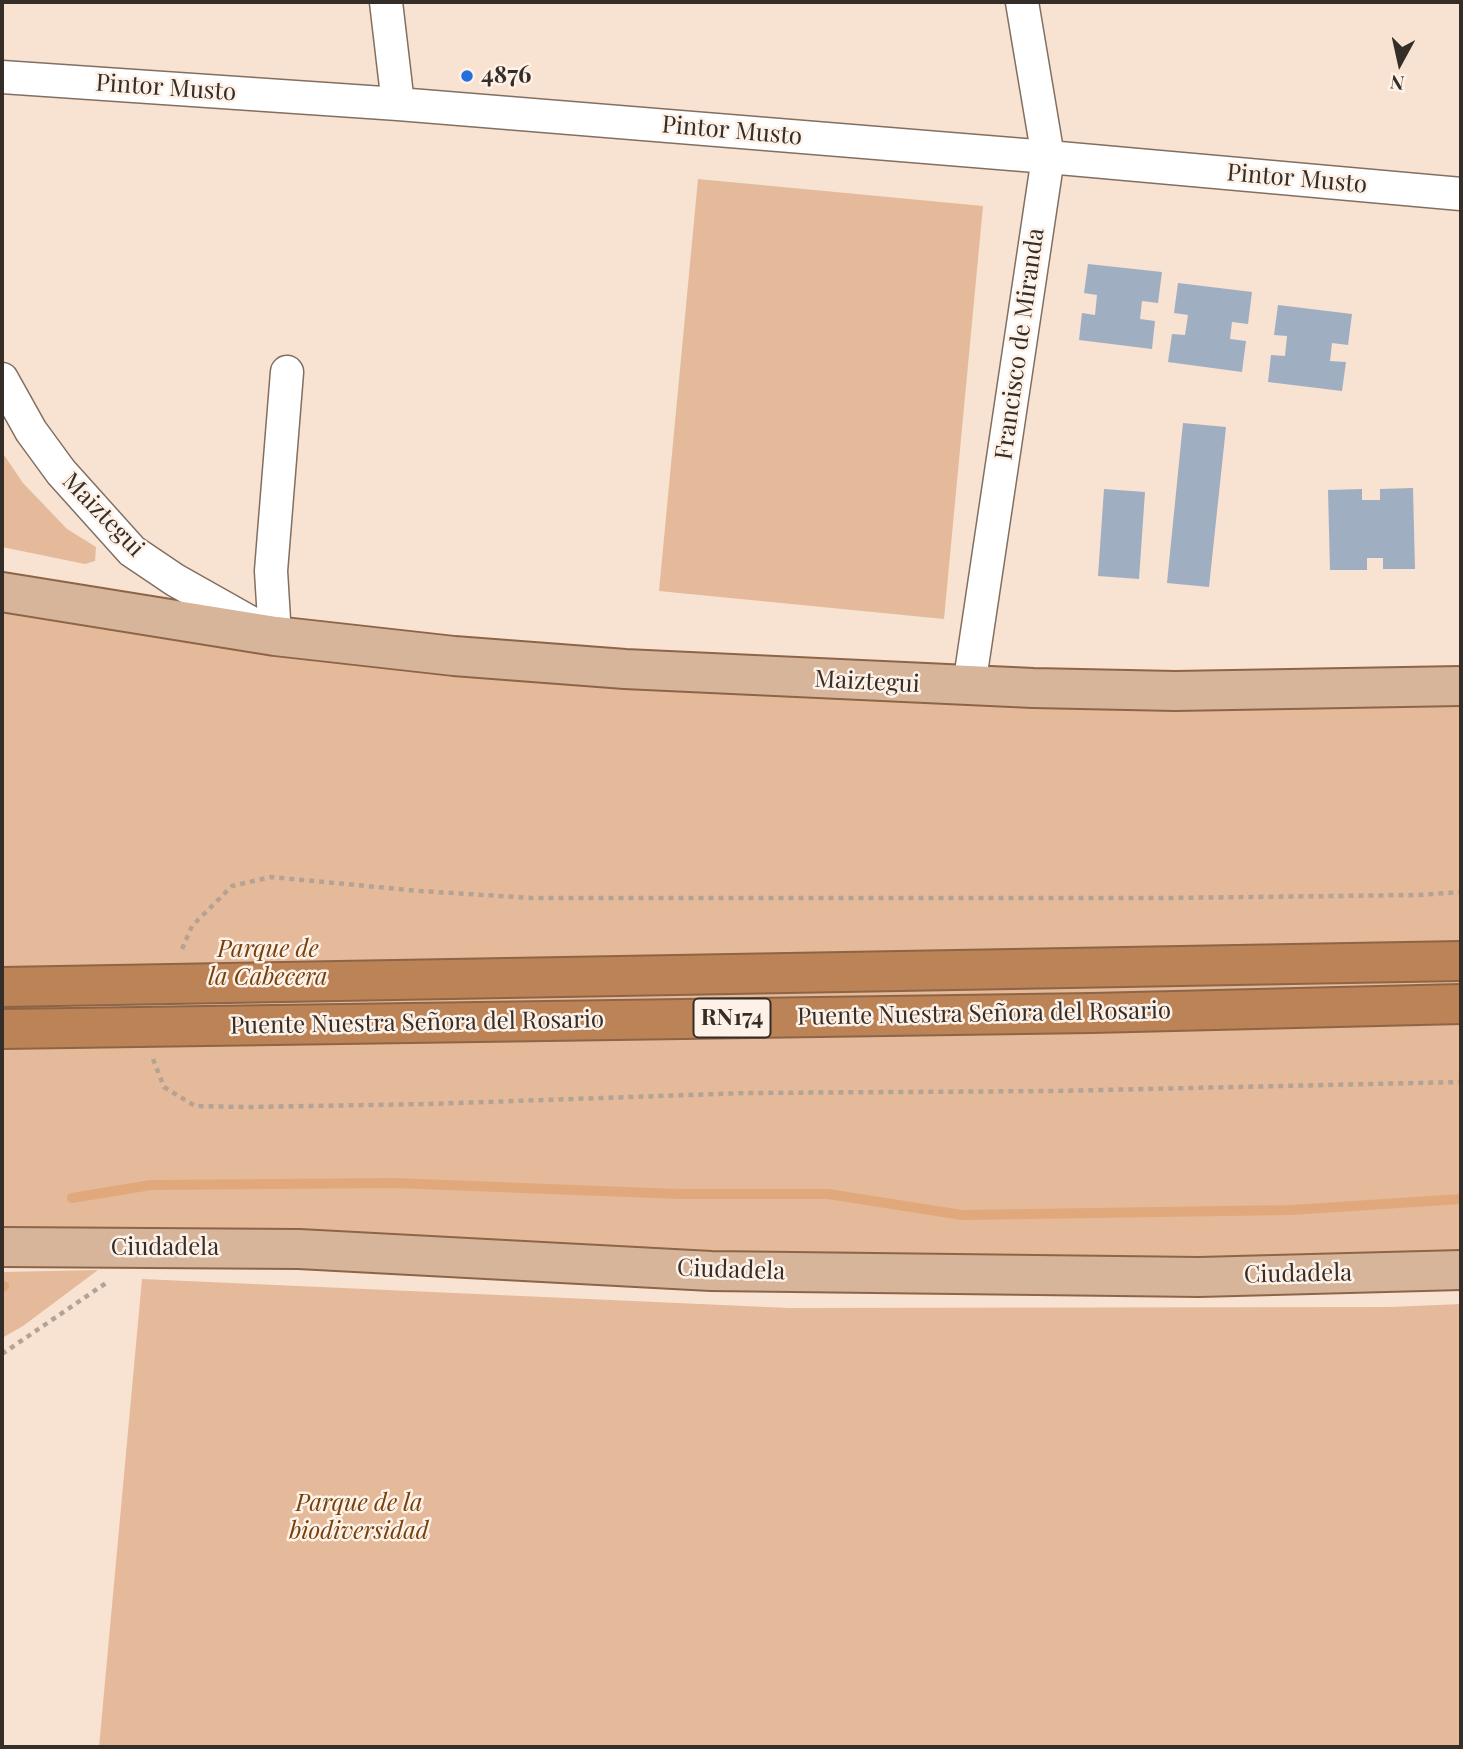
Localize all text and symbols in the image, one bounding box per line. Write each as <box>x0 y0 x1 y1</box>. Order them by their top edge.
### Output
north arrow <box>1365 28 1435 98</box>
place label: 4876 <box>481 62 532 90</box>
marker: 4876 <box>459 68 475 84</box>
street label: Pintor Musto <box>95 69 237 107</box>
text: N <box>1388 70 1406 98</box>
street label: Pintor Musto <box>661 111 803 151</box>
street label: Pintor Musto <box>1226 159 1368 199</box>
street label: Francisco de Miranda <box>989 226 1051 462</box>
street label: Maiztegui <box>56 467 150 563</box>
street label: Maiztegui <box>814 665 920 699</box>
park label: Parque de la Cabecera <box>208 936 328 992</box>
street label: Puente Nuestra Señora del Rosario <box>797 996 1171 1032</box>
road number: RN174 <box>694 998 770 1037</box>
street label: Puente Nuestra Señora del Rosario <box>230 1005 604 1041</box>
street label: Ciudadela <box>111 1234 219 1262</box>
street label: Ciudadela <box>676 1254 786 1286</box>
street label: Ciudadela <box>1244 1259 1352 1289</box>
park label: Parque de la biodiversidad <box>289 1490 429 1546</box>

